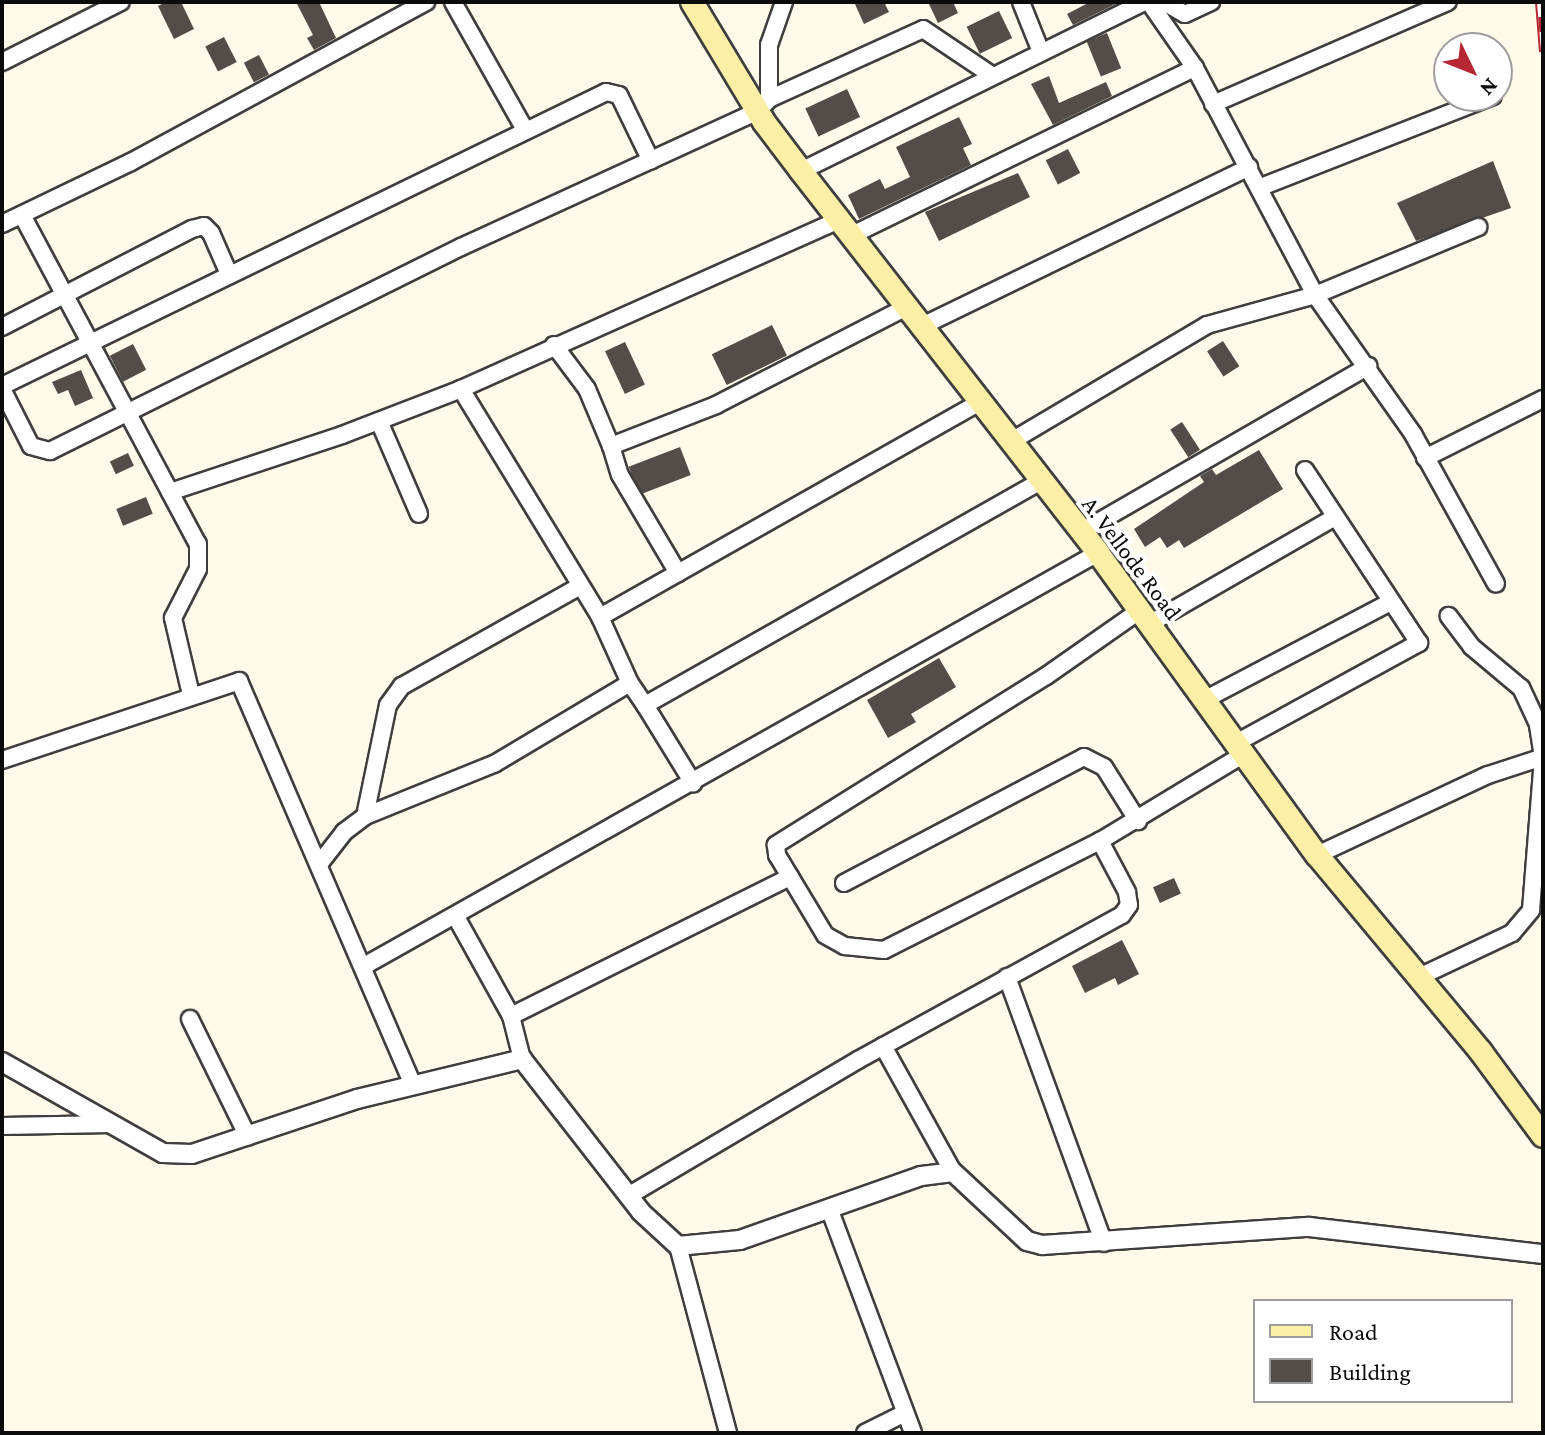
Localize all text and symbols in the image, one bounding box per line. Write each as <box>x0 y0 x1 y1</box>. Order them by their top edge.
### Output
north arrow <box>1433 32 1513 112</box>
text: N <box>1475 73 1504 101</box>
street label: A. Vellode Road <box>1076 490 1188 626</box>
legend <box>1253 1299 1513 1403</box>
text: Road <box>1329 1318 1378 1345</box>
text: Building <box>1329 1358 1411 1385</box>

